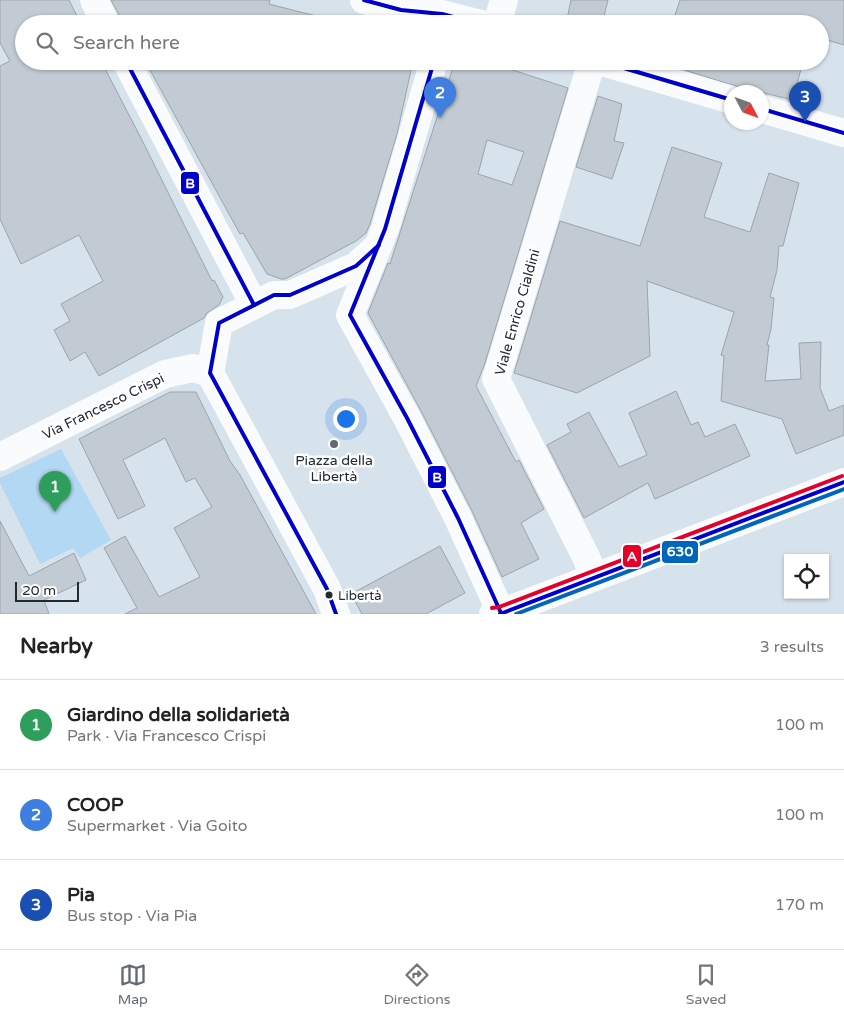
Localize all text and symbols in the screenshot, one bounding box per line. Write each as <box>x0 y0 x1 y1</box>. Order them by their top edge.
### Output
search box <box>15 15 829 70</box>
icon: search <box>33 29 61 57</box>
text: Search here <box>73 32 180 54</box>
pin: 2 <box>424 77 456 118</box>
pin: 3 <box>789 81 821 122</box>
north arrow <box>724 85 769 130</box>
line badge: B <box>180 171 200 195</box>
text: B <box>185 175 195 192</box>
street label: Viale Enrico Cialdini <box>491 247 544 377</box>
street label: Via Francesco Crispi <box>39 370 167 443</box>
your location <box>333 406 359 432</box>
marker: Piazza della Libertà <box>328 438 340 450</box>
place label: Piazza della Libertà <box>295 452 373 485</box>
line badge: B <box>427 465 447 489</box>
text: B <box>432 469 442 486</box>
pin: 1 <box>39 471 71 512</box>
line badge: 630 <box>661 540 699 564</box>
text: 630 <box>667 543 693 560</box>
line badge: A <box>622 544 642 568</box>
text: A <box>627 548 638 565</box>
map controls <box>784 554 829 599</box>
button: locate <box>784 554 829 599</box>
scale bar <box>15 579 79 602</box>
text: 20 m <box>22 582 56 599</box>
place label: Libertà <box>338 588 382 604</box>
marker: Libertà <box>324 590 334 600</box>
text: Nearby <box>20 634 93 659</box>
text: 3 results <box>760 637 824 657</box>
text: Giardino della solidarietà <box>67 704 290 726</box>
text: 1 <box>31 715 41 735</box>
text: 100 m <box>775 715 824 735</box>
text: Park · Via Francesco Crispi <box>67 726 266 746</box>
text: COOP <box>67 794 123 816</box>
text: 2 <box>31 805 41 825</box>
text: 100 m <box>775 805 824 825</box>
text: Supermarket · Via Goito <box>67 816 247 836</box>
text: Pia <box>67 884 95 906</box>
text: 3 <box>31 895 41 915</box>
text: 170 m <box>775 895 824 915</box>
text: Bus stop · Via Pia <box>67 906 197 926</box>
tab: Map <box>118 961 148 1008</box>
tab: Directions <box>383 961 450 1008</box>
tab: Saved <box>686 961 726 1008</box>

